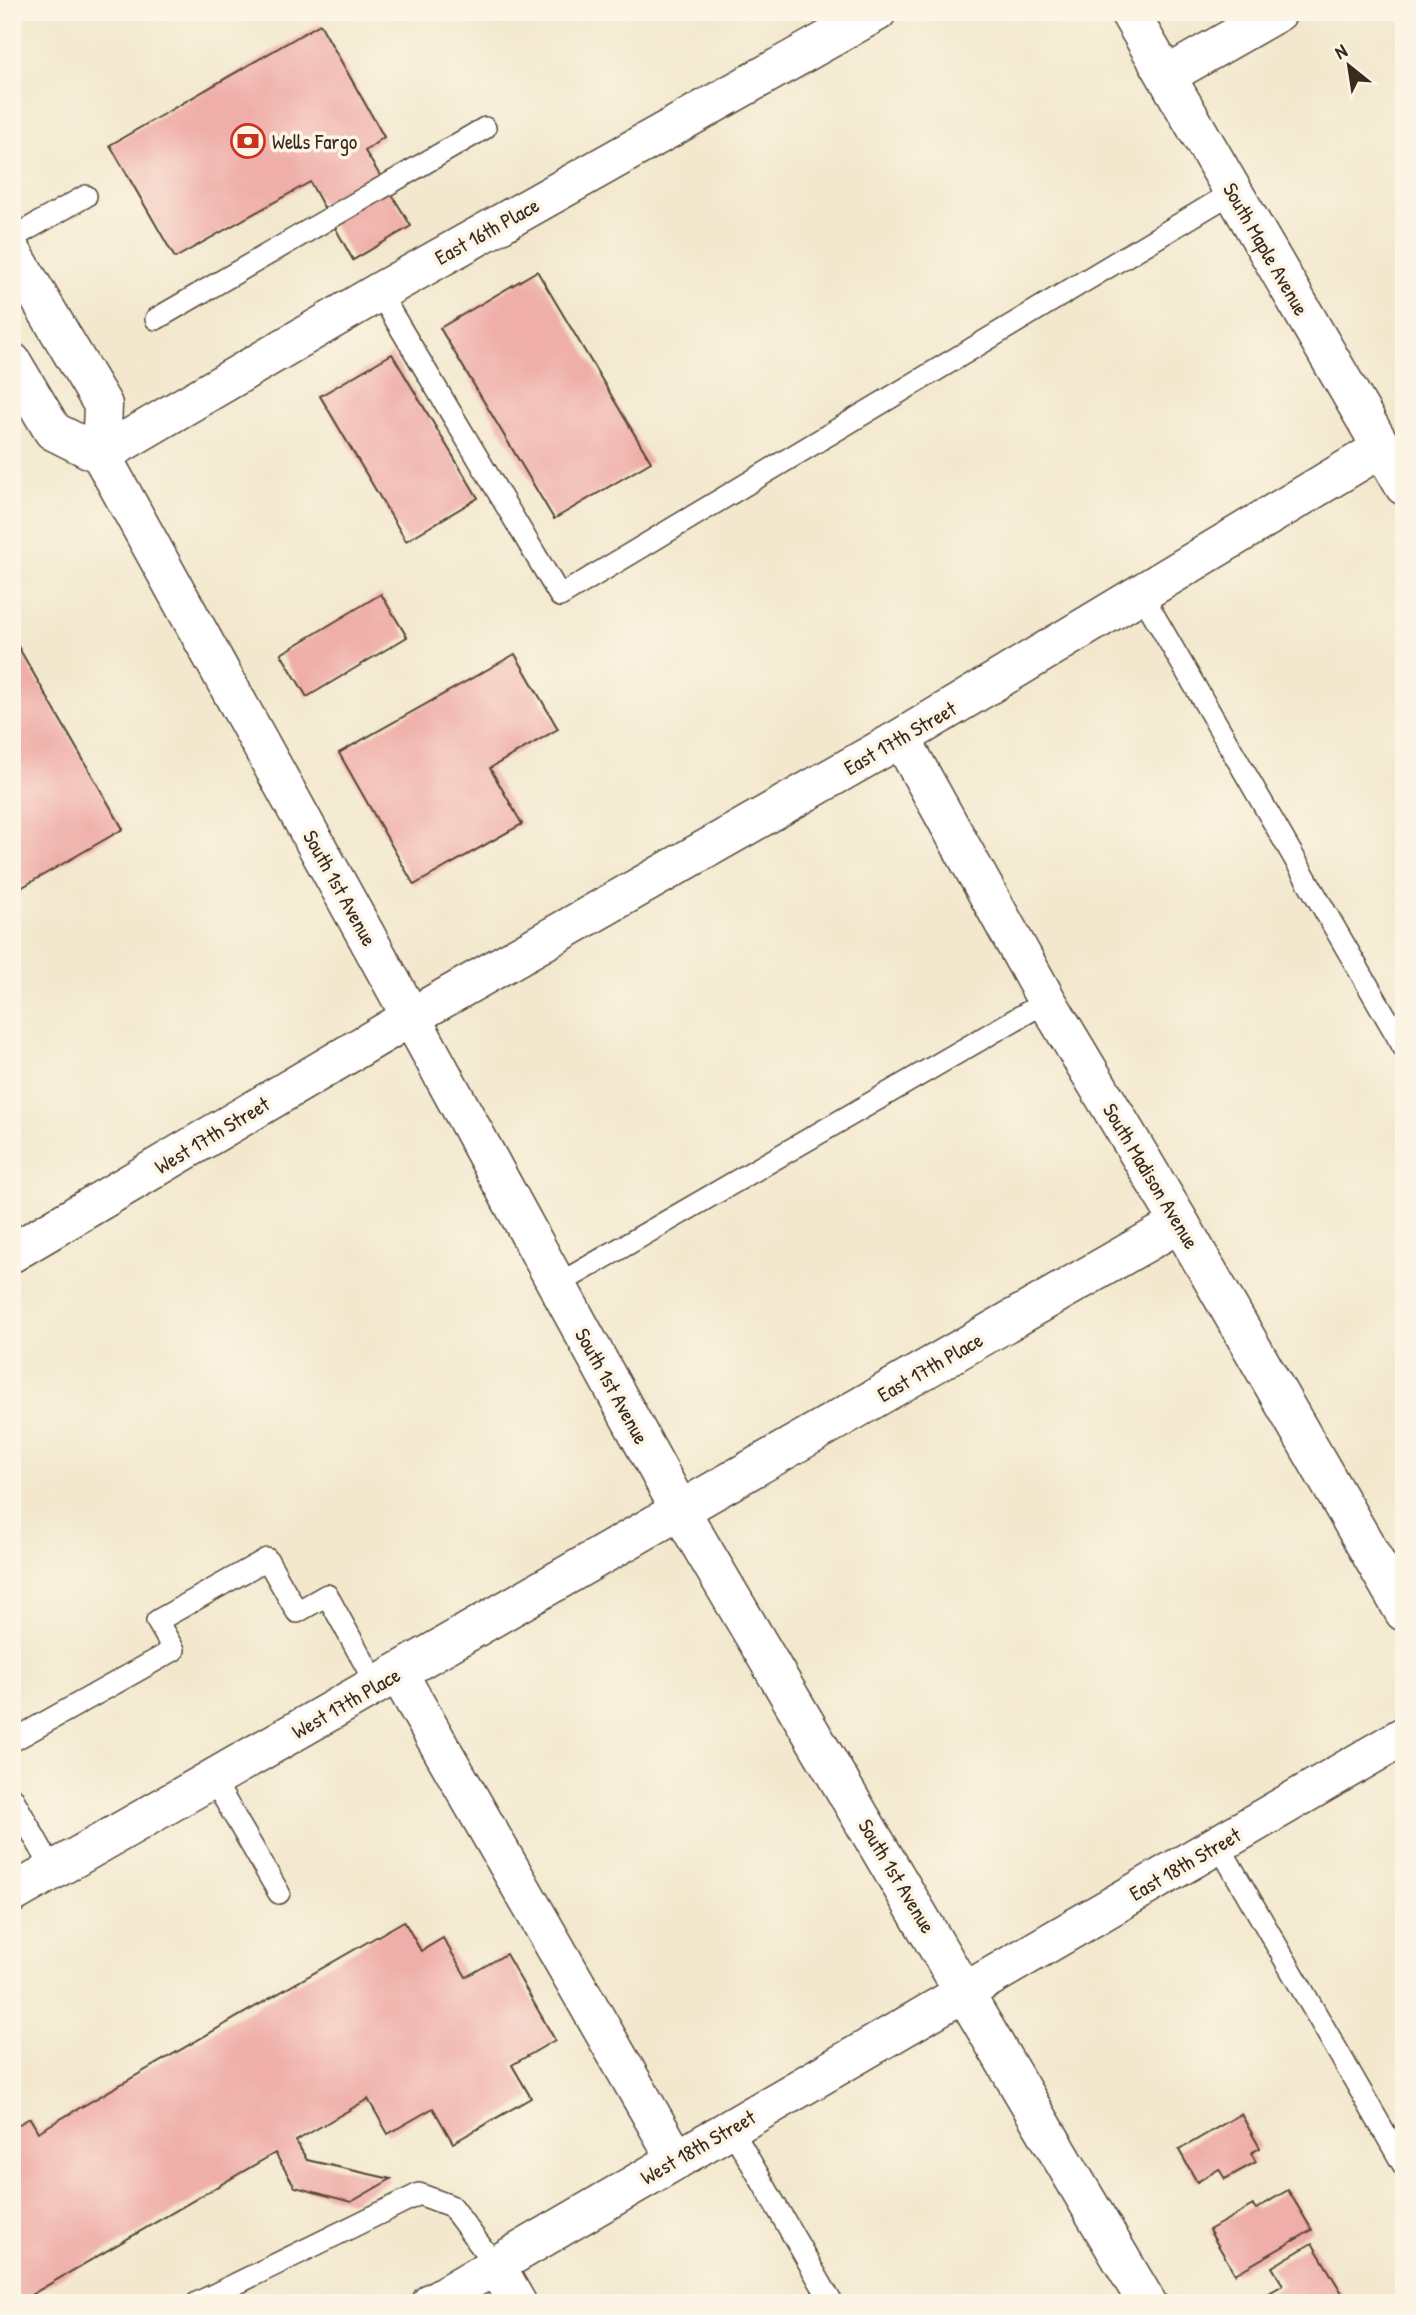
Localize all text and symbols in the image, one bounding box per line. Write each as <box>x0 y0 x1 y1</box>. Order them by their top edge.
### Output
north arrow <box>1314 32 1384 102</box>
text: N <box>1330 37 1351 65</box>
bank icon: Wells Fargo <box>229 122 267 160</box>
place label: Wells Fargo <box>272 127 357 156</box>
street label: South Maple Avenue <box>1216 177 1316 321</box>
street label: East 16th Place <box>430 190 544 272</box>
street label: East 17th Street <box>838 694 962 782</box>
street label: South 1st Avenue <box>296 825 384 951</box>
street label: West 17th Street <box>149 1089 276 1181</box>
street label: South Madison Avenue <box>1096 1098 1206 1254</box>
street label: South 1st Avenue <box>568 1323 656 1449</box>
street label: East 17th Place <box>872 1325 988 1409</box>
street label: West 17th Place <box>286 1660 406 1746</box>
street label: South 1st Avenue <box>852 1813 942 1939</box>
street label: East 18th Street <box>1124 1820 1247 1908</box>
street label: West 18th Street <box>635 2102 761 2192</box>

